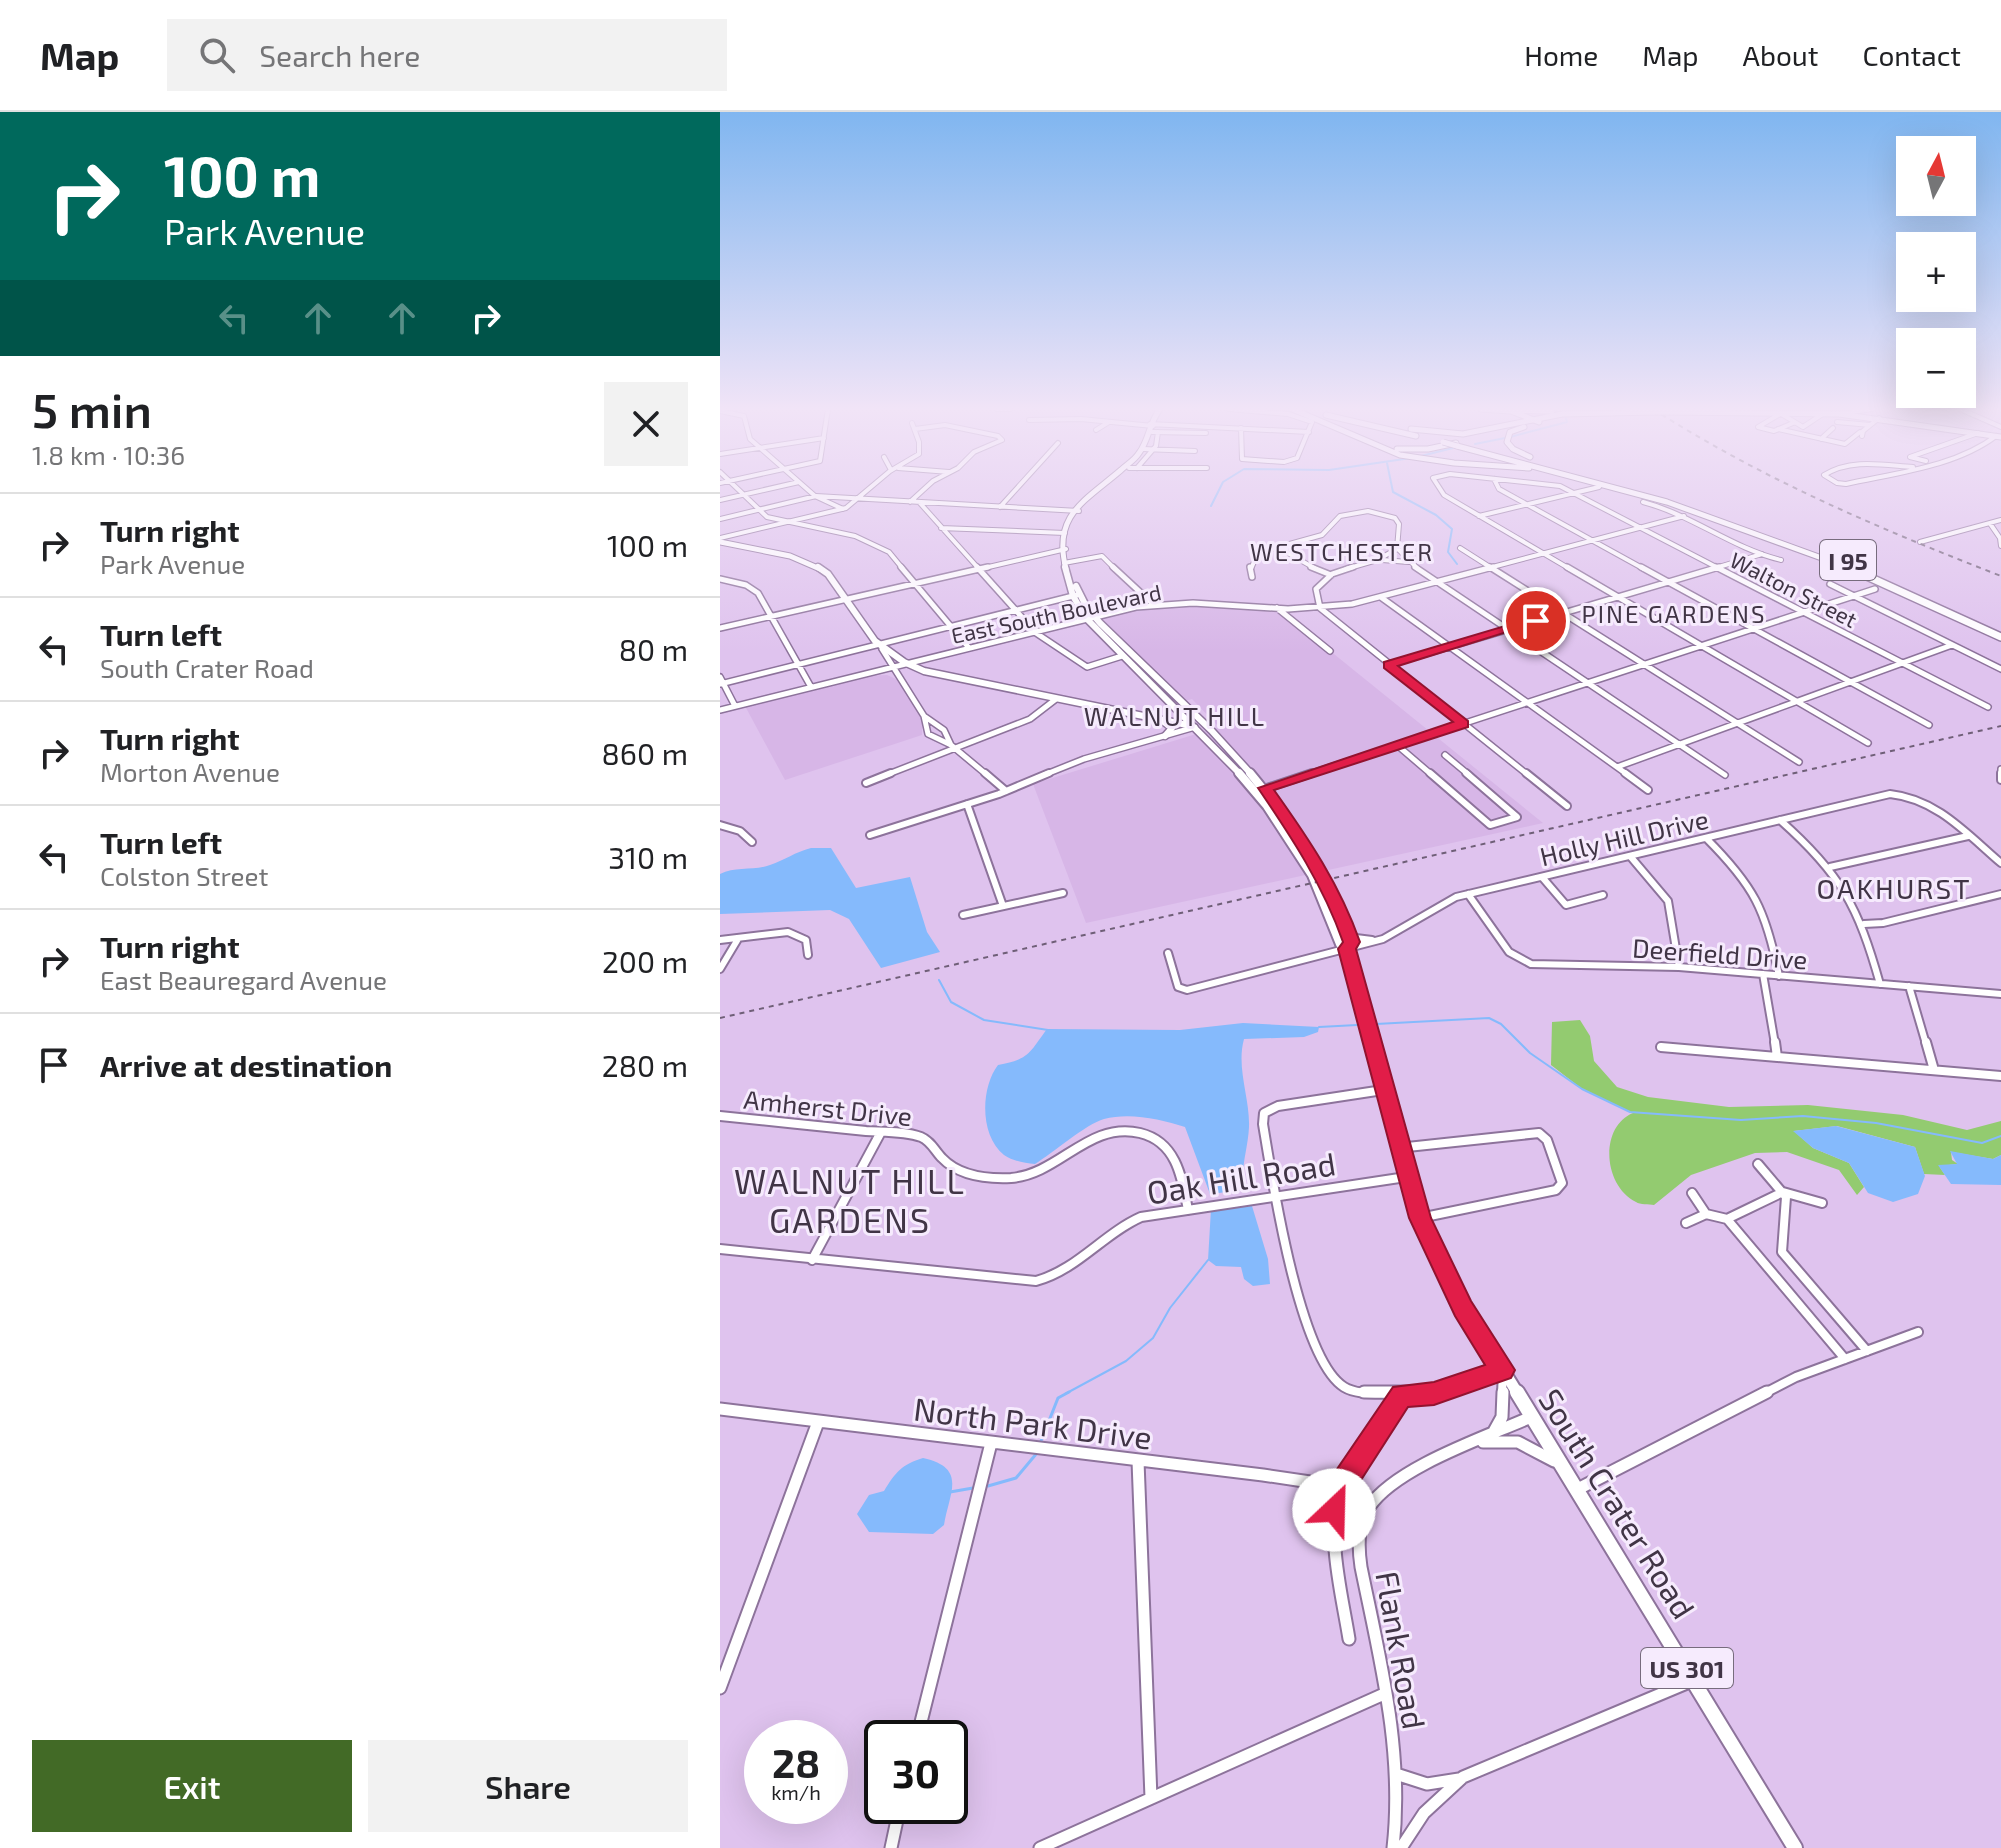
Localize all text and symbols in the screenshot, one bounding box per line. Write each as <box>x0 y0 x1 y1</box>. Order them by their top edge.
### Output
search box <box>167 19 727 91</box>
text: Map <box>40 32 119 78</box>
icon: search <box>195 33 239 77</box>
text: Search here <box>259 37 420 73</box>
text: Home <box>1524 38 1598 72</box>
text: Map <box>1642 38 1699 72</box>
text: About <box>1743 38 1818 72</box>
text: Contact <box>1862 38 1961 72</box>
north arrow <box>1896 136 1976 216</box>
map controls <box>1896 136 1976 408</box>
text: 100 m <box>164 141 320 208</box>
icon: right <box>32 144 136 248</box>
text: Park Avenue <box>164 209 365 252</box>
button: + <box>1896 232 1976 312</box>
icon: left <box>212 296 256 340</box>
icon: ahead <box>296 296 340 340</box>
icon: ahead <box>380 296 424 340</box>
icon: right <box>464 296 508 340</box>
button: − <box>1896 328 1976 408</box>
text: 5 min <box>32 380 152 438</box>
button: close <box>604 382 688 466</box>
text: 1.8 km · 10:36 <box>32 439 185 470</box>
text: Turn right <box>100 512 240 548</box>
icon: right <box>32 523 76 567</box>
text: 100 m <box>607 527 688 563</box>
district label: WESTCHESTER <box>1250 537 1434 566</box>
road number: I 95 <box>1820 540 1876 580</box>
street label: Walton Street <box>1726 546 1862 632</box>
text: Park Avenue <box>100 548 245 579</box>
street label: East South Boulevard <box>949 578 1163 648</box>
pin <box>1502 587 1570 655</box>
icon: arrive <box>1514 599 1558 643</box>
district label: PINE GARDENS <box>1582 599 1766 628</box>
text: Turn left <box>100 616 222 652</box>
icon: left <box>32 627 76 671</box>
text: 80 m <box>619 631 688 667</box>
text: South Crater Road <box>100 652 314 683</box>
district label: WALNUT HILL <box>1084 700 1266 731</box>
text: Turn right <box>100 720 240 756</box>
icon: right <box>32 731 76 775</box>
text: 860 m <box>602 735 688 771</box>
text: Morton Avenue <box>100 756 280 787</box>
street label: Holly Hill Drive <box>1537 803 1711 871</box>
text: Turn left <box>100 824 222 860</box>
icon: left <box>32 835 76 879</box>
text: 310 m <box>608 839 688 875</box>
text: Colston Street <box>100 860 268 891</box>
district label: OAKHURST <box>1816 871 1972 905</box>
text: Turn right <box>100 928 240 964</box>
street label: Deerfield Drive <box>1631 931 1809 975</box>
icon: right <box>32 939 76 983</box>
text: 200 m <box>602 943 688 979</box>
text: East Beauregard Avenue <box>100 964 387 995</box>
icon: arrive <box>32 1043 76 1087</box>
text: Arrive at destination <box>100 1047 392 1083</box>
text: 280 m <box>602 1047 688 1083</box>
street label: Amherst Drive <box>742 1083 914 1131</box>
street label: Oak Hill Road <box>1144 1143 1338 1211</box>
district label: WALNUT HILL GARDENS <box>734 1160 966 1240</box>
street label: South Crater Road <box>1532 1381 1704 1625</box>
street label: North Park Drive <box>912 1389 1154 1455</box>
position arrow <box>1292 1468 1376 1552</box>
street label: Flank Road <box>1369 1568 1435 1732</box>
road number: US 301 <box>1641 1648 1733 1688</box>
speed limit sign: 30 <box>864 1720 968 1824</box>
text: 28 <box>772 1738 820 1786</box>
button: Exit <box>32 1740 352 1832</box>
button: Share <box>368 1740 688 1832</box>
text: km/h <box>771 1780 821 1804</box>

